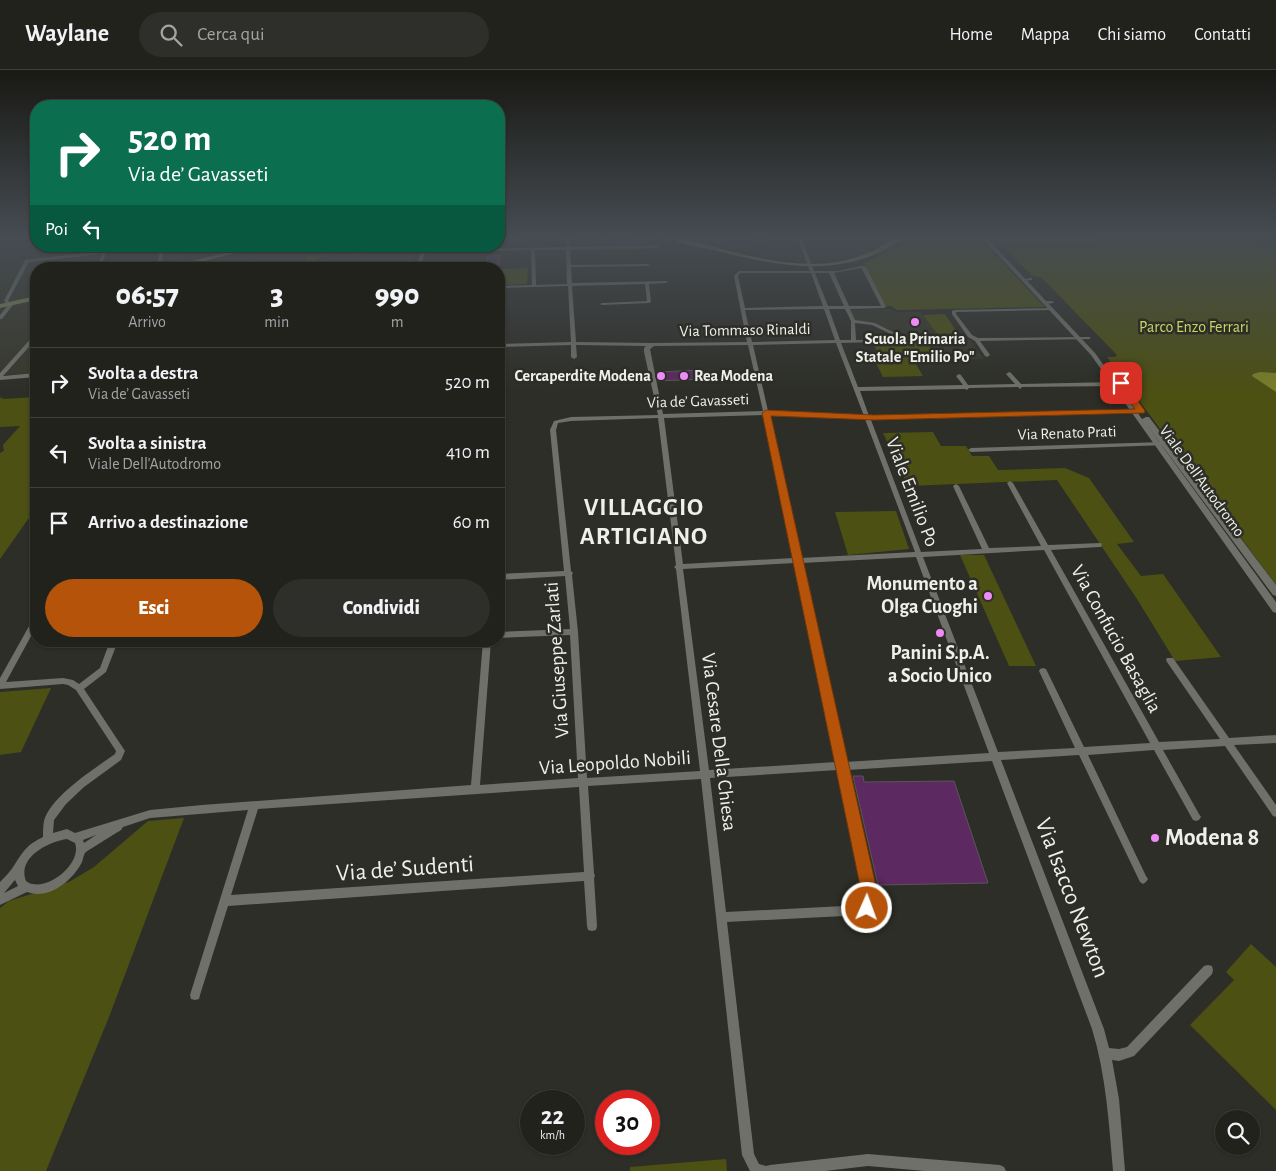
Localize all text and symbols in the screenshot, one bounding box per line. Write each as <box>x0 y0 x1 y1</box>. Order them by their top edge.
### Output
search box <box>139 12 489 57</box>
icon: search <box>157 21 185 49</box>
text: Waylane <box>25 22 109 46</box>
text: Cerca qui <box>197 25 265 44</box>
text: Home <box>949 26 993 44</box>
text: Mappa <box>1021 26 1070 44</box>
text: Chi siamo <box>1098 26 1166 44</box>
text: Contatti <box>1194 26 1251 44</box>
icon: right <box>45 120 110 185</box>
text: 520 m <box>128 122 211 157</box>
text: Via de’ Gavasseti <box>128 163 269 185</box>
icon: left <box>78 215 106 243</box>
text: Poi <box>45 220 68 239</box>
text: 06:57 <box>115 280 179 310</box>
text: 3 <box>270 280 283 310</box>
text: 990 <box>375 280 420 310</box>
text: Arrivo <box>128 314 166 330</box>
text: min <box>264 314 289 330</box>
text: m <box>391 314 403 330</box>
marker: Scuola Primaria Statale "Emilio Po" <box>909 316 921 328</box>
park label: Parco Enzo Ferrari <box>1139 319 1249 335</box>
street label: Via Tommaso Rinaldi <box>679 321 811 339</box>
place label: Scuola Primaria Statale "Emilio Po" <box>855 331 975 365</box>
pin <box>1100 362 1142 404</box>
text: Svolta a destra <box>88 364 198 383</box>
place label: Cercaperdite Modena <box>514 368 651 384</box>
place label: Rea Modena <box>694 368 773 384</box>
icon: right <box>45 369 73 397</box>
icon: arrive <box>1107 369 1135 397</box>
marker: Cercaperdite Modena <box>655 370 667 382</box>
marker: Rea Modena <box>678 370 690 382</box>
text: 520 m <box>445 373 490 392</box>
text: Via de’ Gavasseti <box>88 386 190 402</box>
street label: Via de’ Gavasseti <box>647 391 749 411</box>
street label: Viale Dell'Autodromo <box>1156 422 1248 540</box>
street label: Via Renato Prati <box>1017 423 1117 443</box>
text: Svolta a sinistra <box>88 434 207 453</box>
street label: Viale Emilio Po <box>882 435 942 549</box>
icon: left <box>45 439 73 467</box>
text: 410 m <box>446 443 490 462</box>
text: Viale Dell'Autodromo <box>88 456 221 472</box>
district label: VILLAGGIO ARTIGIANO <box>580 495 708 549</box>
icon: arrive <box>45 509 73 537</box>
text: Arrivo a destinazione <box>88 513 248 532</box>
text: 60 m <box>453 513 490 532</box>
street label: Via Confucio Basaglia <box>1067 562 1165 716</box>
place label: Monumento a Olga Cuoghi <box>866 574 978 617</box>
button: Esci <box>45 579 263 637</box>
button: Condividi <box>273 579 490 637</box>
street label: Via Giuseppe Zarlati <box>542 581 572 739</box>
marker: Monumento a Olga Cuoghi <box>982 590 994 602</box>
marker: Panini S.p.A. a Socio Unico <box>934 627 946 639</box>
place label: Panini S.p.A. a Socio Unico <box>888 643 992 686</box>
street label: Via Cesare Della Chiesa <box>698 652 740 832</box>
street label: Via Leopoldo Nobili <box>538 748 692 778</box>
street label: Via Isacco Newton <box>1031 815 1113 981</box>
place label: Modena 8 <box>1165 826 1259 850</box>
marker: Modena 8 <box>1149 832 1161 844</box>
street label: Via de’ Sudenti <box>335 852 475 886</box>
position arrow <box>840 881 892 933</box>
speed limit sign: 30 <box>595 1090 660 1155</box>
text: 22 <box>541 1104 564 1129</box>
map controls <box>1215 1110 1260 1155</box>
button: search <box>1215 1110 1260 1155</box>
text: km/h <box>540 1129 565 1141</box>

